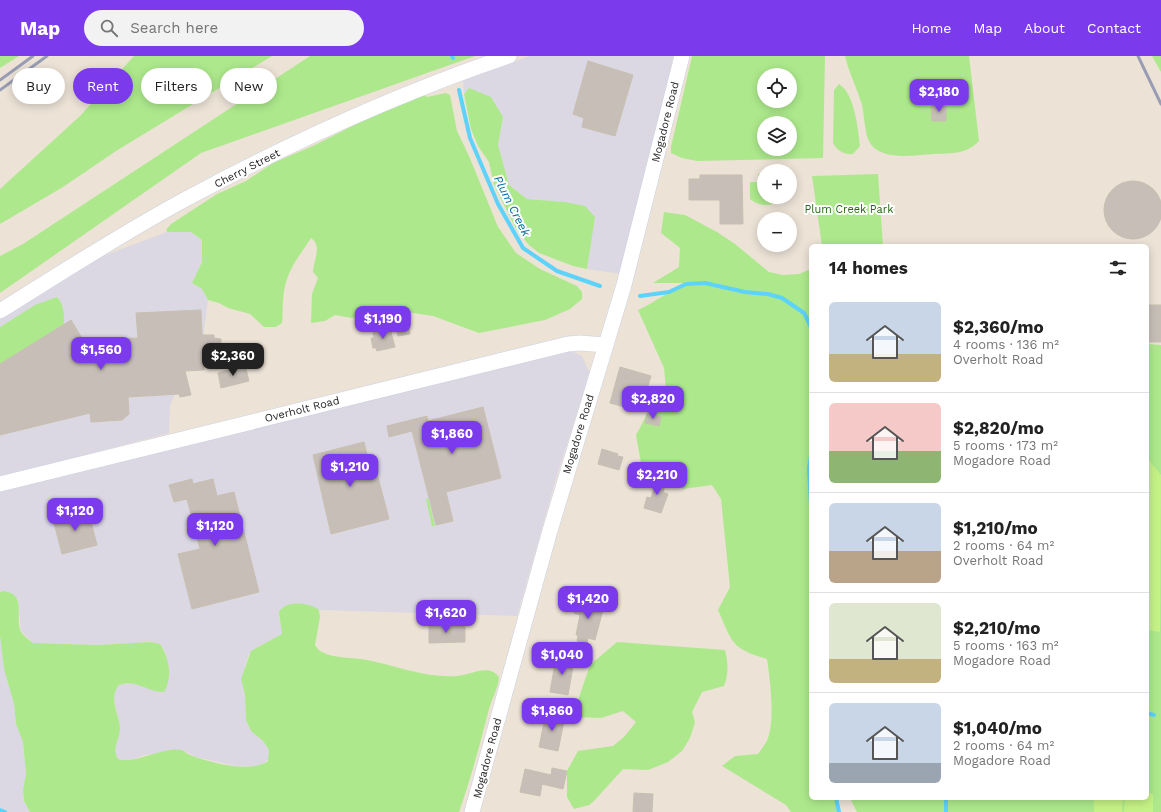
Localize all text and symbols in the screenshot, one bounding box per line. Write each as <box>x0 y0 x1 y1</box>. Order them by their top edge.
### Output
search box <box>84 10 364 46</box>
text: Map <box>20 17 60 40</box>
icon: search <box>98 17 120 39</box>
text: Search here <box>130 19 218 37</box>
text: Home <box>911 20 951 36</box>
text: Map <box>973 20 1002 36</box>
text: About <box>1024 20 1065 36</box>
text: Contact <box>1087 20 1141 36</box>
chip: Buy <box>12 68 65 104</box>
chip: Rent <box>73 68 133 104</box>
chip: Filters <box>141 68 212 104</box>
chip: New <box>220 68 277 104</box>
map controls <box>757 68 797 252</box>
button: locate <box>757 68 797 108</box>
pin: $2,180 <box>906 79 972 113</box>
street label: Mogadore Road <box>649 80 682 164</box>
text: $2,180 <box>919 84 959 99</box>
button: layers <box>757 116 797 156</box>
street label: Cherry Street <box>212 146 283 191</box>
button: + <box>757 164 797 204</box>
water label: Plum Creek <box>491 173 533 239</box>
park label: Plum Creek Park <box>804 203 894 216</box>
button: − <box>757 212 797 252</box>
icon: filters <box>1107 257 1129 279</box>
text: 14 homes <box>829 258 908 278</box>
pin: $1,190 <box>350 306 416 340</box>
text: $1,190 <box>364 311 402 326</box>
text: $2,360/mo <box>953 317 1044 337</box>
icon: home <box>861 318 909 366</box>
pin: $1,560 <box>68 337 134 371</box>
text: 4 rooms · 136 m² <box>953 337 1059 352</box>
text: $1,560 <box>80 342 122 357</box>
pin: $2,360 <box>200 343 266 377</box>
text: $2,360 <box>211 348 255 363</box>
text: Overholt Road <box>953 352 1043 367</box>
pin: $2,820 <box>620 386 686 420</box>
text: $2,820 <box>631 391 675 406</box>
street label: Mogadore Road <box>560 393 597 476</box>
street label: Overholt Road <box>263 394 341 425</box>
text: $2,820/mo <box>953 418 1044 438</box>
icon: home <box>861 419 909 467</box>
pin: $1,860 <box>419 421 485 455</box>
text: $1,860 <box>431 426 473 441</box>
text: 5 rooms · 173 m² <box>953 438 1058 453</box>
text: Mogadore Road <box>953 453 1051 468</box>
pin: $1,210 <box>317 454 383 488</box>
text: $1,210 <box>330 459 370 474</box>
pin: $2,210 <box>624 462 690 496</box>
text: $2,210 <box>636 467 678 482</box>
pin: $1,120 <box>42 498 108 532</box>
text: $1,120 <box>56 503 94 518</box>
pin: $1,120 <box>182 513 248 547</box>
text: $1,120 <box>196 518 234 533</box>
text: $1,210/mo <box>953 518 1038 538</box>
icon: home <box>861 519 909 567</box>
text: 2 rooms · 64 m² <box>953 538 1054 553</box>
text: Overholt Road <box>953 553 1043 568</box>
pin: $1,420 <box>555 586 621 620</box>
text: $1,420 <box>567 591 609 606</box>
pin: $1,620 <box>413 600 479 634</box>
text: $1,620 <box>425 605 467 620</box>
text: $2,210/mo <box>953 618 1041 638</box>
icon: home <box>861 619 909 667</box>
text: 5 rooms · 163 m² <box>953 638 1059 653</box>
pin: $1,040 <box>529 642 595 676</box>
text: $1,040 <box>541 647 583 662</box>
text: Mogadore Road <box>953 653 1051 668</box>
pin: $1,860 <box>519 698 585 732</box>
text: $1,860 <box>531 703 573 718</box>
street label: Mogadore Road <box>470 716 504 800</box>
text: $1,040/mo <box>953 718 1042 738</box>
icon: home <box>861 719 909 767</box>
text: 2 rooms · 64 m² <box>953 738 1054 753</box>
text: Mogadore Road <box>953 753 1051 768</box>

